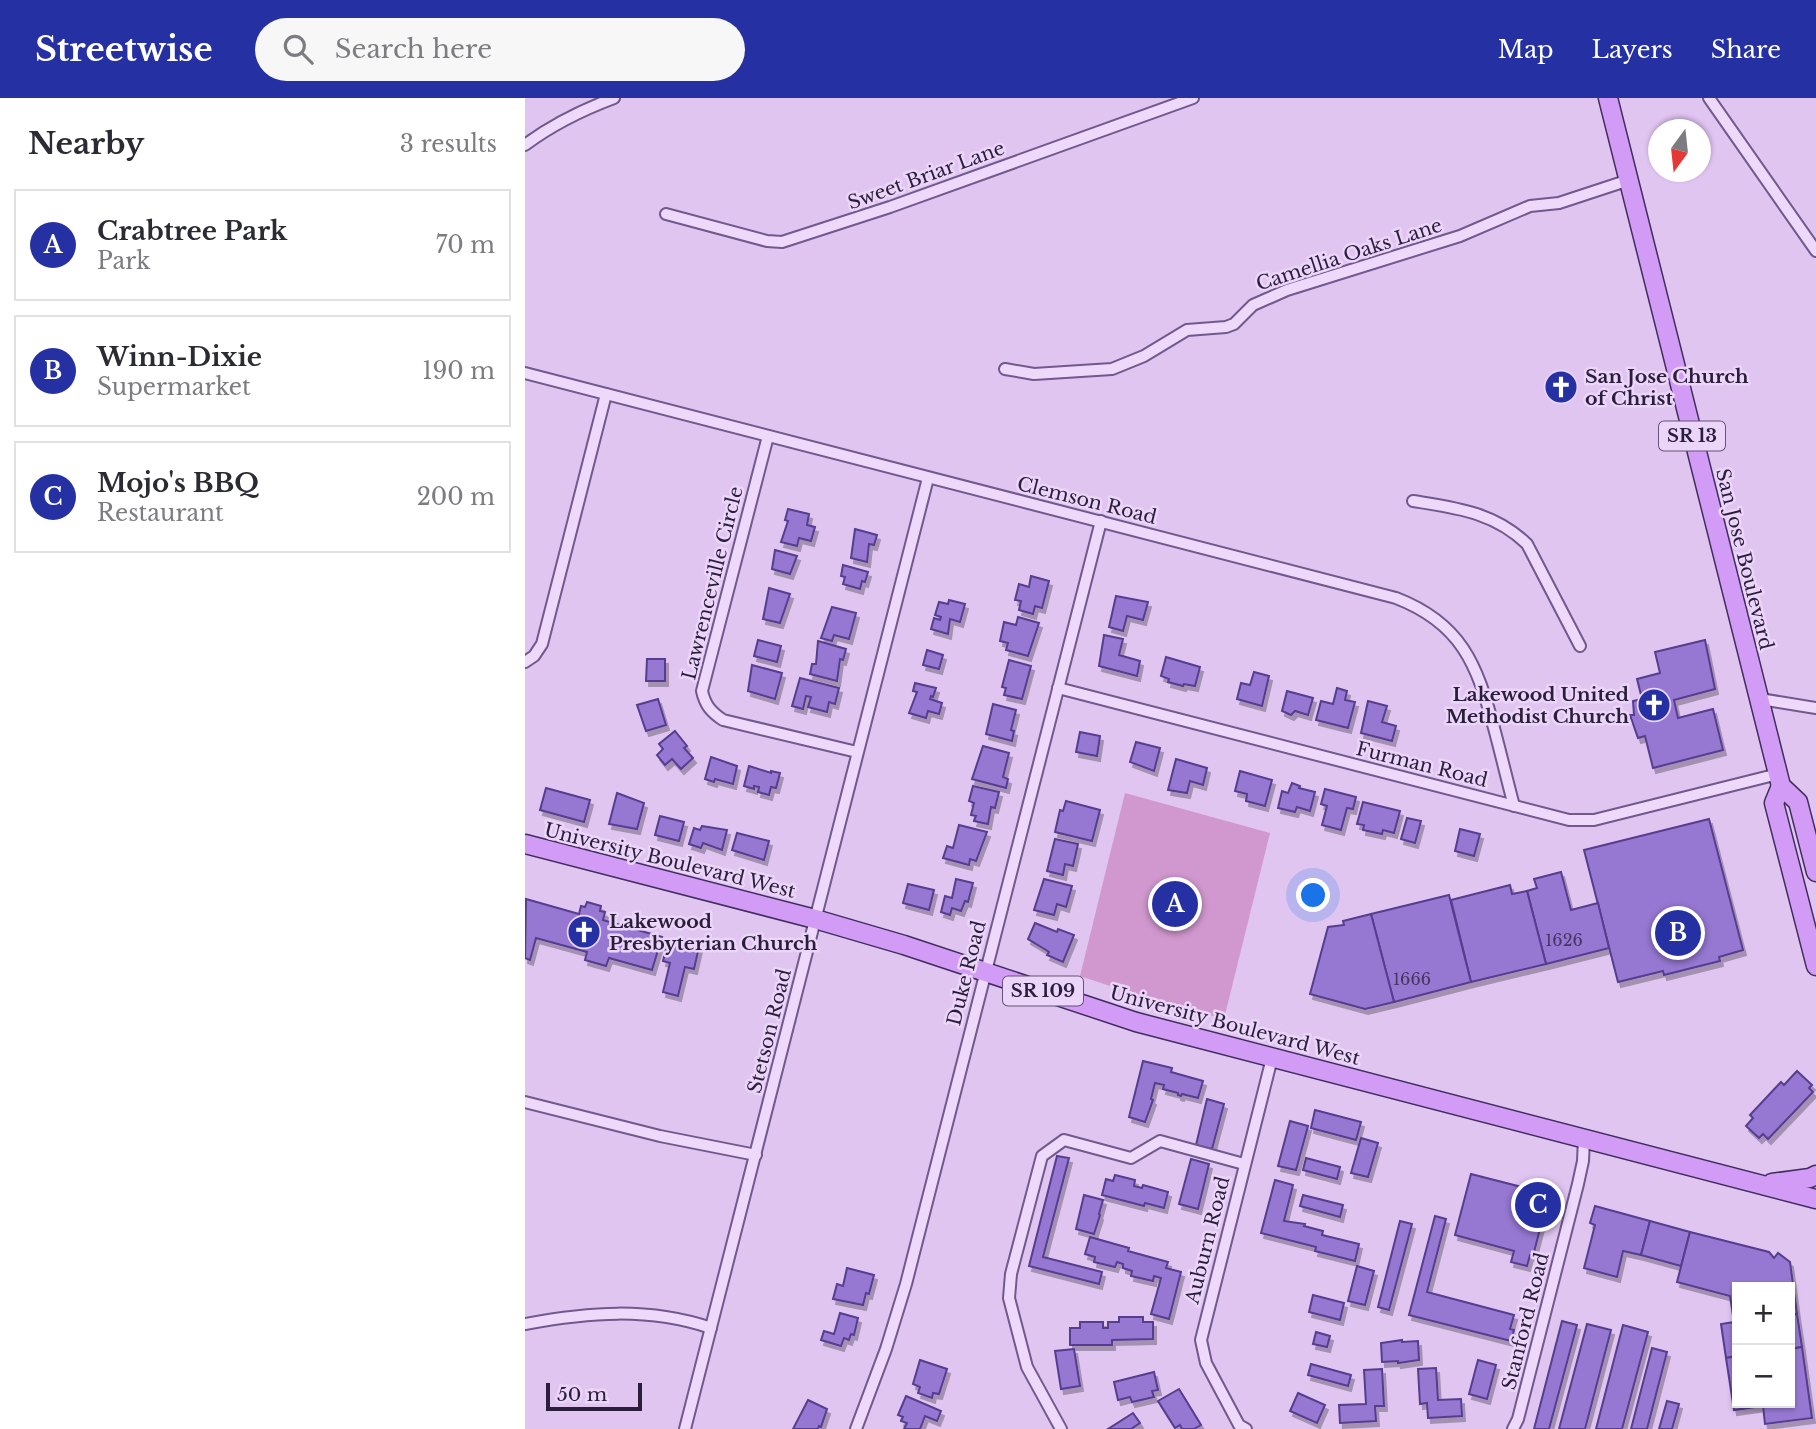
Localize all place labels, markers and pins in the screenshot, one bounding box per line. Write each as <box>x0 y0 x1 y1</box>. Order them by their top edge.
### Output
place label: San Jose Church of Christ <box>1585 365 1749 410</box>
church icon: San Jose Church of Christ <box>1542 368 1580 406</box>
place label: Lakewood United Methodist Church <box>1446 683 1629 728</box>
church icon: Lakewood United Methodist Church <box>1635 686 1673 724</box>
pin: A <box>1152 878 1198 930</box>
pin: B <box>1655 907 1701 959</box>
place label: Lakewood Presbyterian Church <box>609 910 818 955</box>
church icon: Lakewood Presbyterian Church <box>565 913 603 951</box>
pin: C <box>1515 1179 1561 1231</box>

